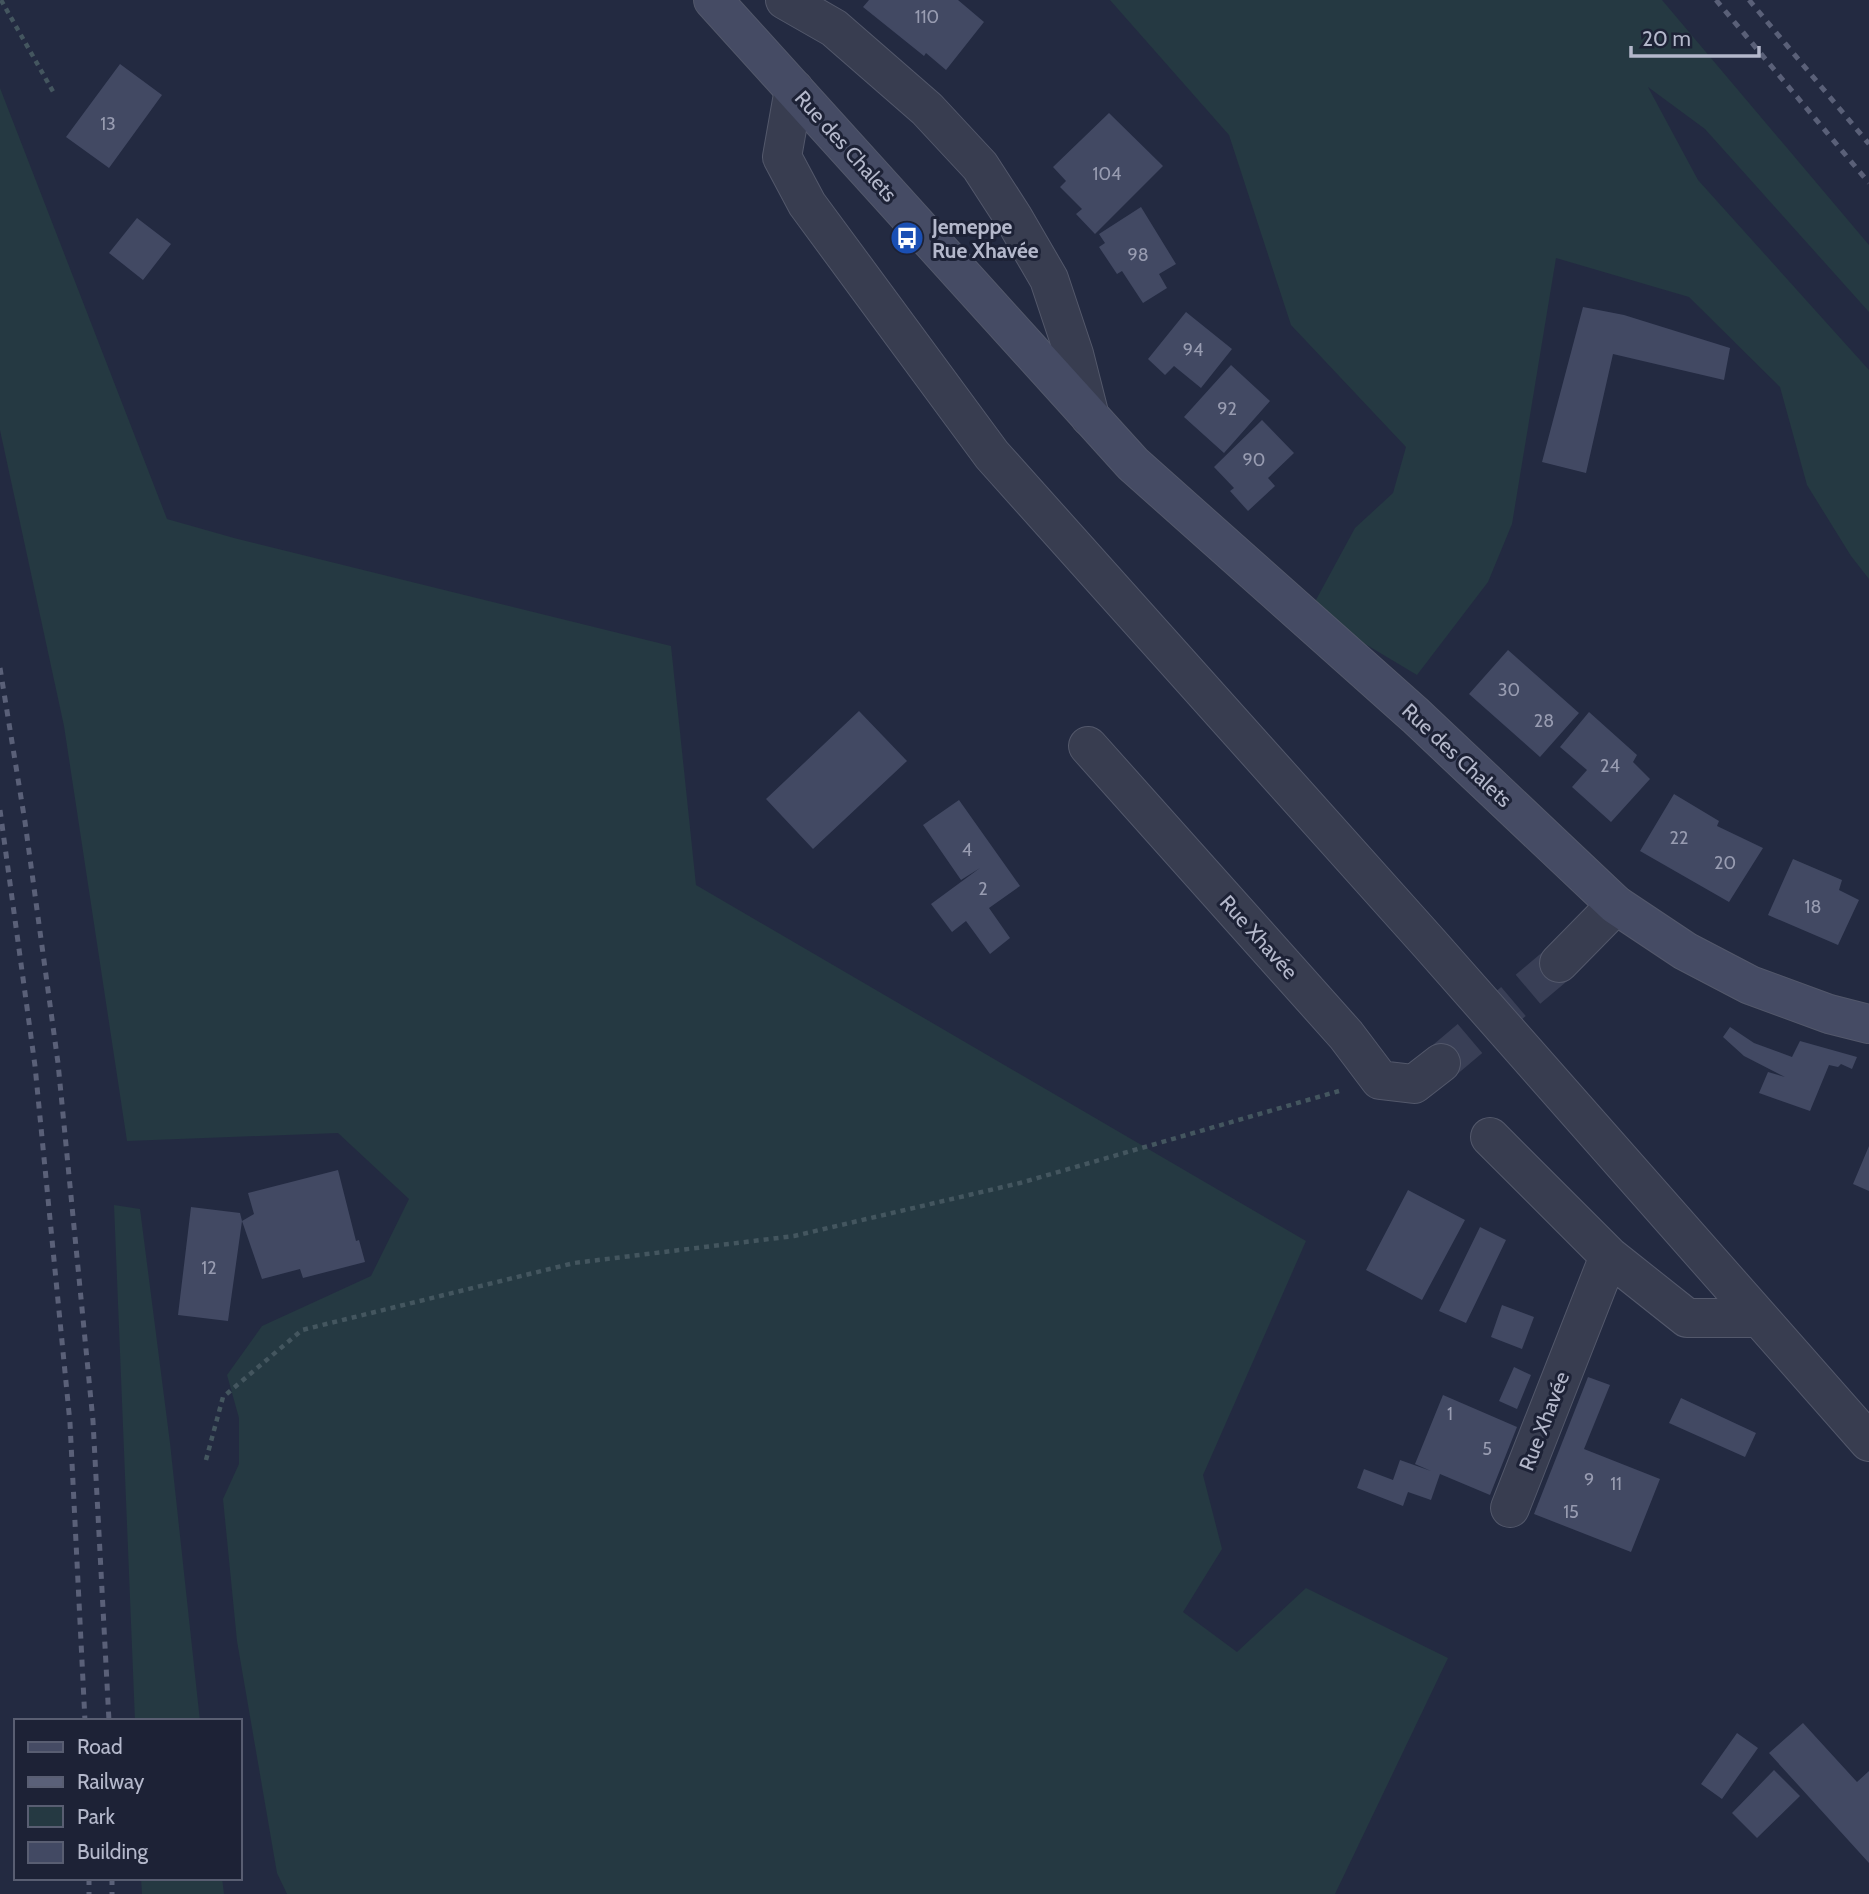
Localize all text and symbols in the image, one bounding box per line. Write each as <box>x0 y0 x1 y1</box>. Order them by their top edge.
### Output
house number: 110 <box>915 6 939 28</box>
scale bar <box>1631 14 1759 58</box>
text: 20 m <box>1642 26 1691 51</box>
street label: Rue des Chalets <box>790 85 902 207</box>
house number: 13 <box>100 113 116 135</box>
house number: 104 <box>1093 163 1121 185</box>
place label: Jemeppe Rue Xhavée <box>931 214 1039 263</box>
bus stop icon: Jemeppe Rue Xhavée <box>888 219 926 257</box>
house number: 98 <box>1127 244 1149 266</box>
house number: 94 <box>1183 339 1203 361</box>
house number: 92 <box>1217 398 1237 420</box>
house number: 90 <box>1243 449 1265 471</box>
house number: 30 <box>1498 679 1520 701</box>
street label: Rue des Chalets <box>1397 698 1517 812</box>
house number: 28 <box>1534 710 1554 732</box>
house number: 24 <box>1600 755 1620 777</box>
house number: 22 <box>1670 827 1688 849</box>
house number: 4 <box>962 839 972 861</box>
house number: 20 <box>1714 852 1736 874</box>
house number: 2 <box>978 878 988 900</box>
street label: Rue Xhavée <box>1215 890 1303 984</box>
house number: 18 <box>1805 896 1821 918</box>
house number: 12 <box>201 1257 217 1279</box>
street label: Rue Xhavée <box>1514 1368 1574 1474</box>
house number: 1 <box>1447 1403 1453 1425</box>
house number: 5 <box>1482 1438 1492 1460</box>
house number: 9 <box>1584 1469 1594 1491</box>
house number: 11 <box>1610 1473 1622 1495</box>
house number: 15 <box>1563 1501 1579 1523</box>
legend <box>14 1719 242 1880</box>
text: Road <box>77 1734 123 1759</box>
text: Railway <box>77 1769 145 1794</box>
text: Park <box>77 1804 115 1829</box>
text: Building <box>77 1839 149 1864</box>

